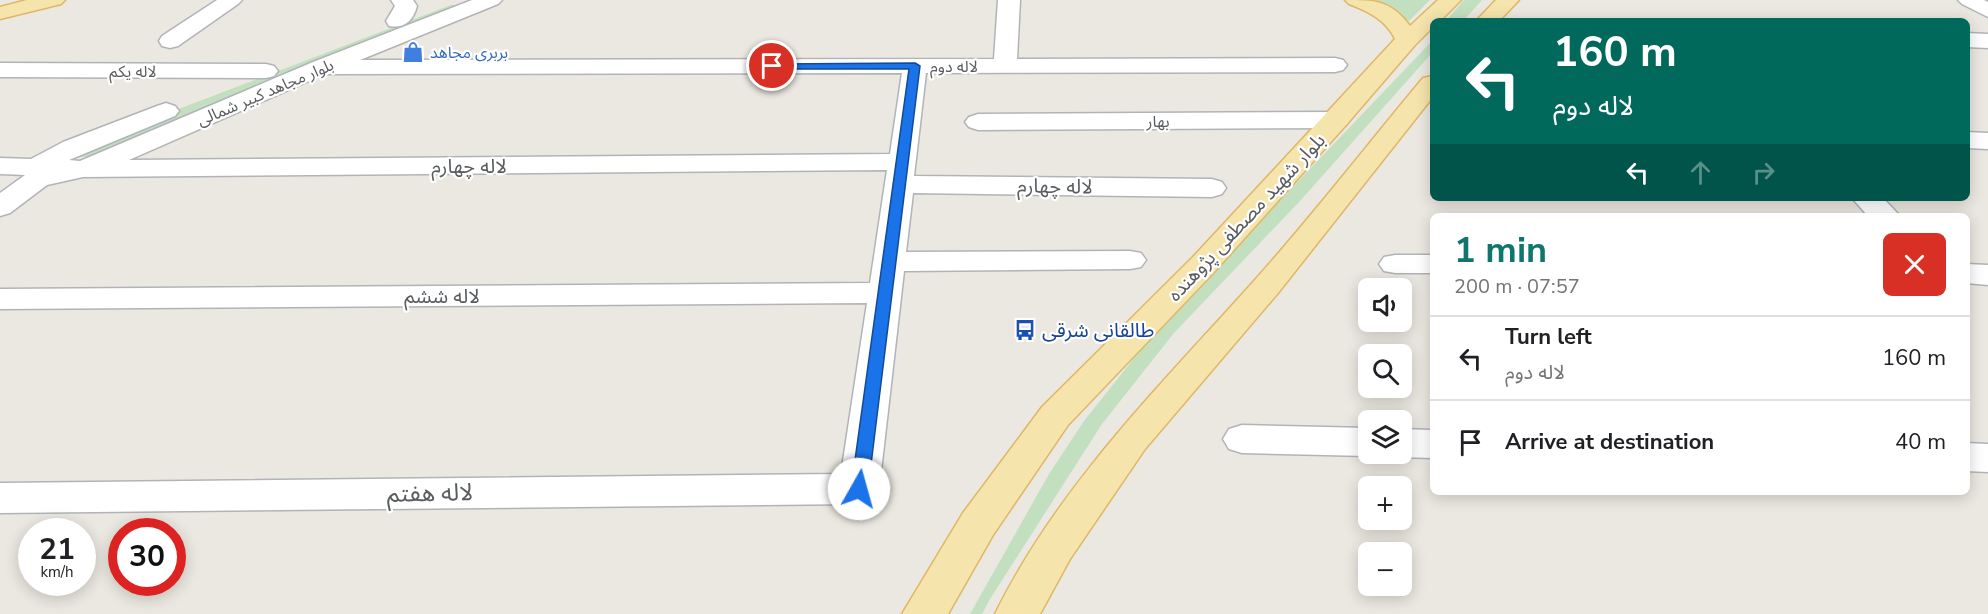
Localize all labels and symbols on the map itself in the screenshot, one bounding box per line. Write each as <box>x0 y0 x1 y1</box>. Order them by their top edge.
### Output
shop icon: بربری مجاهد <box>401 40 425 64</box>
pin <box>746 40 797 91</box>
place label: بربری مجاهد <box>430 42 508 64</box>
street label: بلوار مجاهد کبیر شمالی <box>194 54 337 132</box>
street label: لاله دوم <box>930 56 978 79</box>
street label: لاله یکم <box>109 61 157 84</box>
street label: بهار <box>1146 111 1169 133</box>
street label: بلوار شهید مصطفی پژوهنده <box>1161 128 1331 307</box>
street label: لاله چهارم <box>431 153 507 181</box>
street label: لاله چهارم <box>1017 172 1093 202</box>
street label: لاله ششم <box>404 283 480 311</box>
place label: طالقانی شرقی <box>1042 317 1154 344</box>
bus stop icon: طالقانی شرقی <box>1013 318 1037 342</box>
position arrow <box>827 457 891 521</box>
street label: لاله هفتم <box>387 476 473 511</box>
speed limit sign: 30 <box>108 518 186 596</box>

